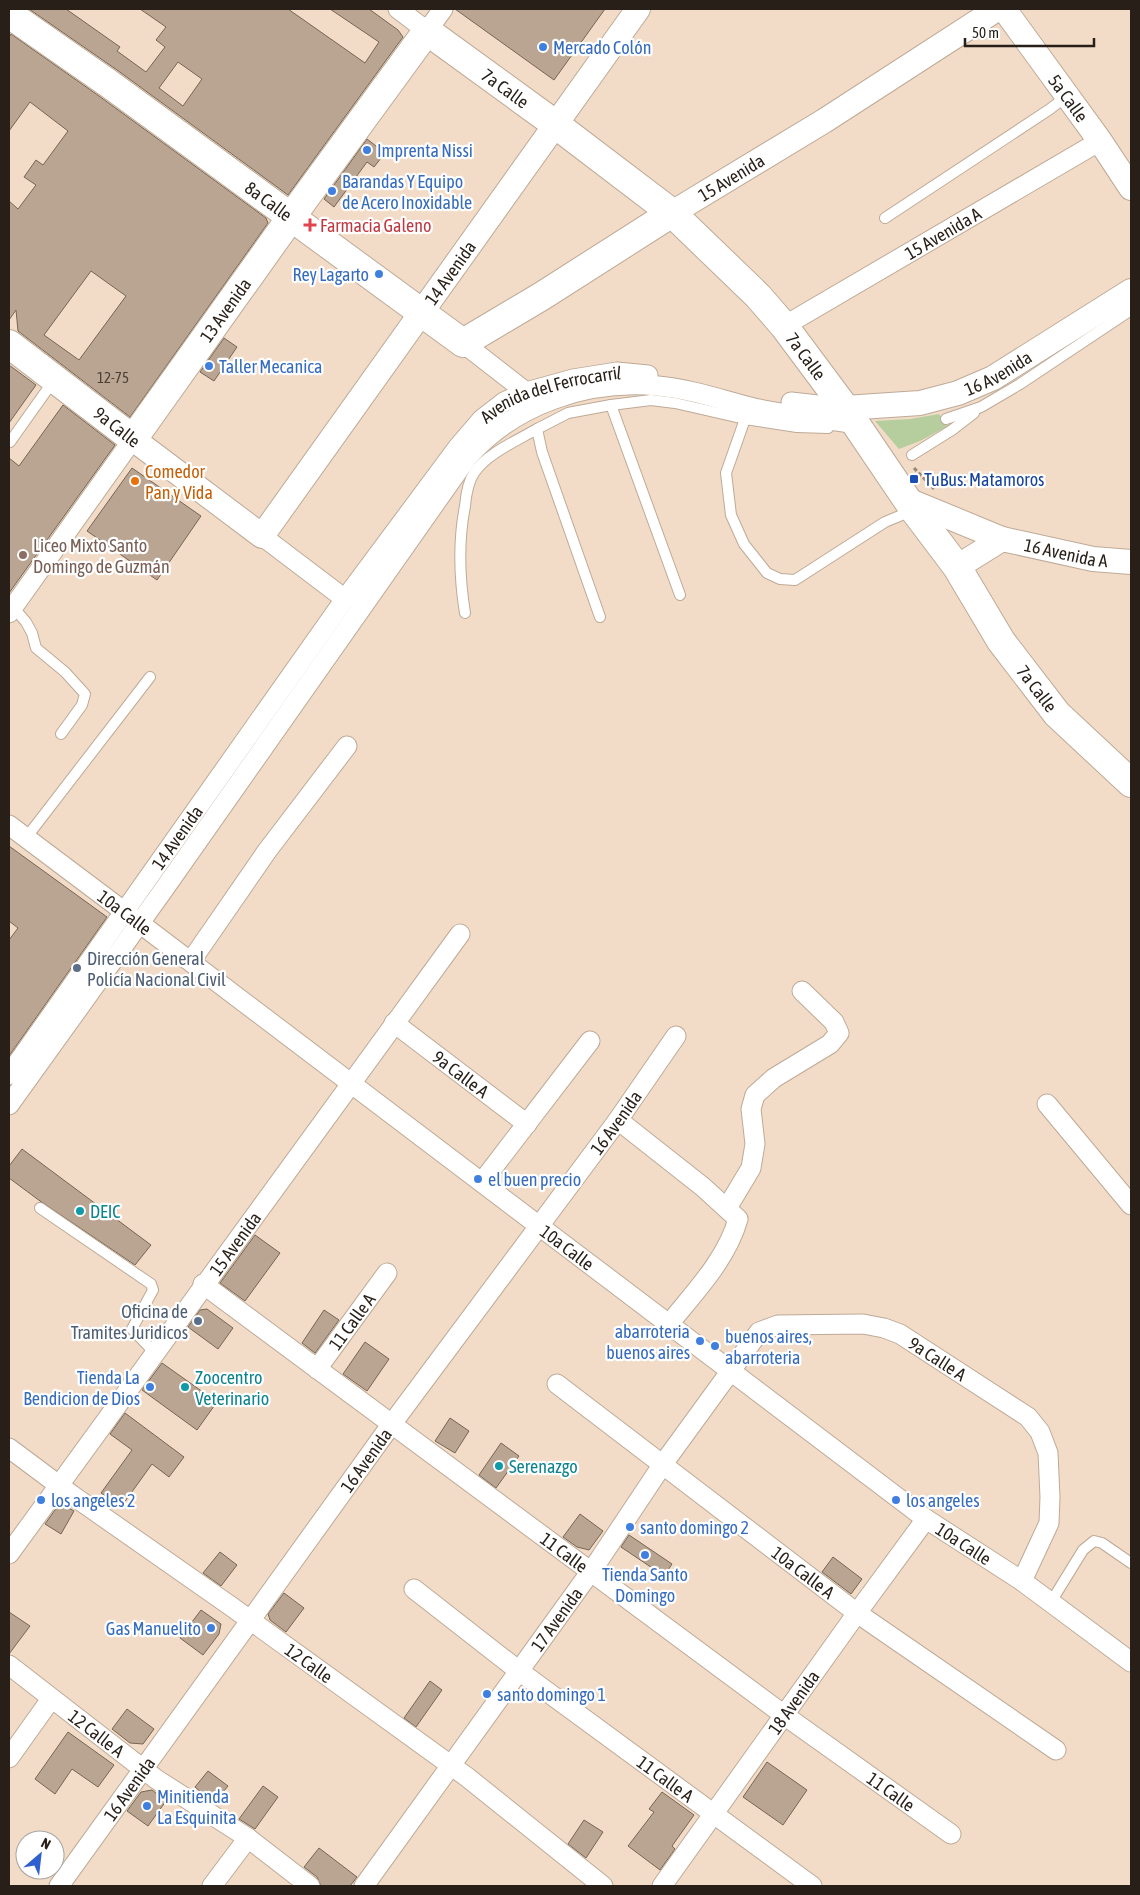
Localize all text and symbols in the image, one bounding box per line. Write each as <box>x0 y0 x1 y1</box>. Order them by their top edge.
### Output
scale bar <box>965 15 1094 47</box>
text: 50 m <box>972 24 999 41</box>
place label: Mercado Colón <box>553 37 651 58</box>
marker: Mercado Colón <box>537 41 549 53</box>
street label: 7a Calle <box>478 64 533 112</box>
street label: 5a Calle <box>1045 70 1093 126</box>
place label: Imprenta Nissi <box>377 140 473 161</box>
marker: Imprenta Nissi <box>361 144 373 156</box>
street label: 15 Avenida <box>694 149 768 205</box>
place label: Barandas Y Equipo de Acero Inoxidable <box>342 171 472 213</box>
street label: 8a Calle <box>241 177 297 225</box>
marker: Barandas Y Equipo de Acero Inoxidable <box>326 185 338 197</box>
street label: 15 Avenida A <box>901 202 985 264</box>
place label: Farmacia Galeno <box>320 215 431 236</box>
marker: Farmacia Galeno <box>304 219 316 231</box>
street label: 14 Avenida <box>420 237 480 309</box>
place label: Rey Lagarto <box>292 264 369 285</box>
marker: Rey Lagarto <box>373 268 385 280</box>
street label: 13 Avenida <box>195 274 255 346</box>
street label: 7a Calle <box>782 328 831 384</box>
street label: 16 Avenida <box>961 346 1035 400</box>
place label: Taller Mecanica <box>219 356 322 377</box>
marker: Taller Mecanica <box>203 360 215 372</box>
street label: Avenida del Ferrocarril <box>476 362 623 427</box>
house number: 12-75 <box>97 369 129 386</box>
street label: 9a Calle <box>90 402 144 452</box>
place label: Comedor Pan y Vida <box>145 461 213 503</box>
place label: TuBus: Matamoros <box>924 469 1044 490</box>
marker: TuBus: Matamoros <box>908 473 920 485</box>
marker: Comedor Pan y Vida <box>129 475 141 487</box>
street label: 16 Avenida A <box>1022 534 1109 571</box>
place label: Liceo Mixto Santo Domingo de Guzmán <box>33 535 170 577</box>
marker: Liceo Mixto Santo Domingo de Guzmán <box>17 549 29 561</box>
street label: 7a Calle <box>1013 661 1062 716</box>
street label: 14 Avenida <box>147 801 207 873</box>
street label: 10a Calle <box>94 885 156 939</box>
place label: Dirección General Policía Nacional Civil <box>87 948 226 990</box>
marker: Dirección General Policía Nacional Civil <box>71 962 83 974</box>
street label: 9a Calle A <box>429 1046 493 1102</box>
street label: 16 Avenida <box>586 1087 646 1158</box>
place label: el buen precio <box>488 1169 581 1190</box>
marker: el buen precio <box>472 1173 484 1185</box>
place label: DEIC <box>90 1201 120 1222</box>
marker: DEIC <box>74 1205 86 1217</box>
street label: 15 Avenida <box>205 1208 265 1279</box>
street label: 10a Calle <box>536 1220 598 1274</box>
street label: 11 Calle A <box>324 1289 379 1354</box>
place label: Oficina de Tramites Juridicos <box>71 1301 188 1343</box>
marker: Oficina de Tramites Juridicos <box>192 1315 204 1327</box>
place label: abarroteria buenos aires <box>606 1321 690 1363</box>
place label: buenos aires, abarroteria <box>725 1326 812 1368</box>
street label: 9a Calle A <box>905 1332 971 1385</box>
marker: abarroteria buenos aires <box>694 1335 706 1347</box>
marker: buenos aires, abarroteria <box>709 1340 721 1352</box>
place label: Tienda La Bendicion de Dios <box>23 1367 140 1409</box>
place label: Zoocentro Veterinario <box>195 1367 269 1409</box>
marker: Tienda La Bendicion de Dios <box>144 1381 156 1393</box>
marker: Zoocentro Veterinario <box>179 1381 191 1393</box>
street label: 16 Avenida <box>336 1424 396 1496</box>
place label: Serenazgo <box>509 1456 578 1477</box>
marker: Serenazgo <box>493 1460 505 1472</box>
place label: los angeles 2 <box>51 1490 136 1511</box>
place label: los angeles <box>906 1490 980 1511</box>
marker: los angeles 2 <box>35 1494 47 1506</box>
marker: los angeles <box>890 1494 902 1506</box>
place label: santo domingo 2 <box>640 1517 749 1538</box>
street label: 10a Calle <box>932 1518 995 1569</box>
marker: santo domingo 2 <box>624 1521 636 1533</box>
street label: 11 Calle <box>537 1528 592 1576</box>
street label: 10a Calle A <box>768 1542 839 1603</box>
marker: Tienda Santo Domingo <box>639 1549 651 1561</box>
place label: Tienda Santo Domingo <box>602 1564 688 1606</box>
street label: 17 Avenida <box>526 1583 586 1655</box>
place label: Gas Manuelito <box>106 1618 201 1639</box>
marker: Gas Manuelito <box>205 1622 217 1634</box>
street label: 12 Calle <box>281 1639 337 1687</box>
street label: 18 Avenida <box>763 1666 823 1738</box>
place label: santo domingo 1 <box>497 1684 606 1705</box>
marker: santo domingo 1 <box>481 1688 493 1700</box>
street label: 12 Calle A <box>65 1705 129 1761</box>
street label: 11 Calle A <box>633 1751 698 1806</box>
street label: 16 Avenida <box>99 1753 159 1825</box>
street label: 11 Calle <box>863 1767 919 1815</box>
place label: Minitienda La Esquinita <box>157 1786 237 1828</box>
marker: Minitienda La Esquinita <box>141 1800 153 1812</box>
north arrow <box>15 1830 65 1880</box>
text: N <box>39 1835 54 1853</box>

